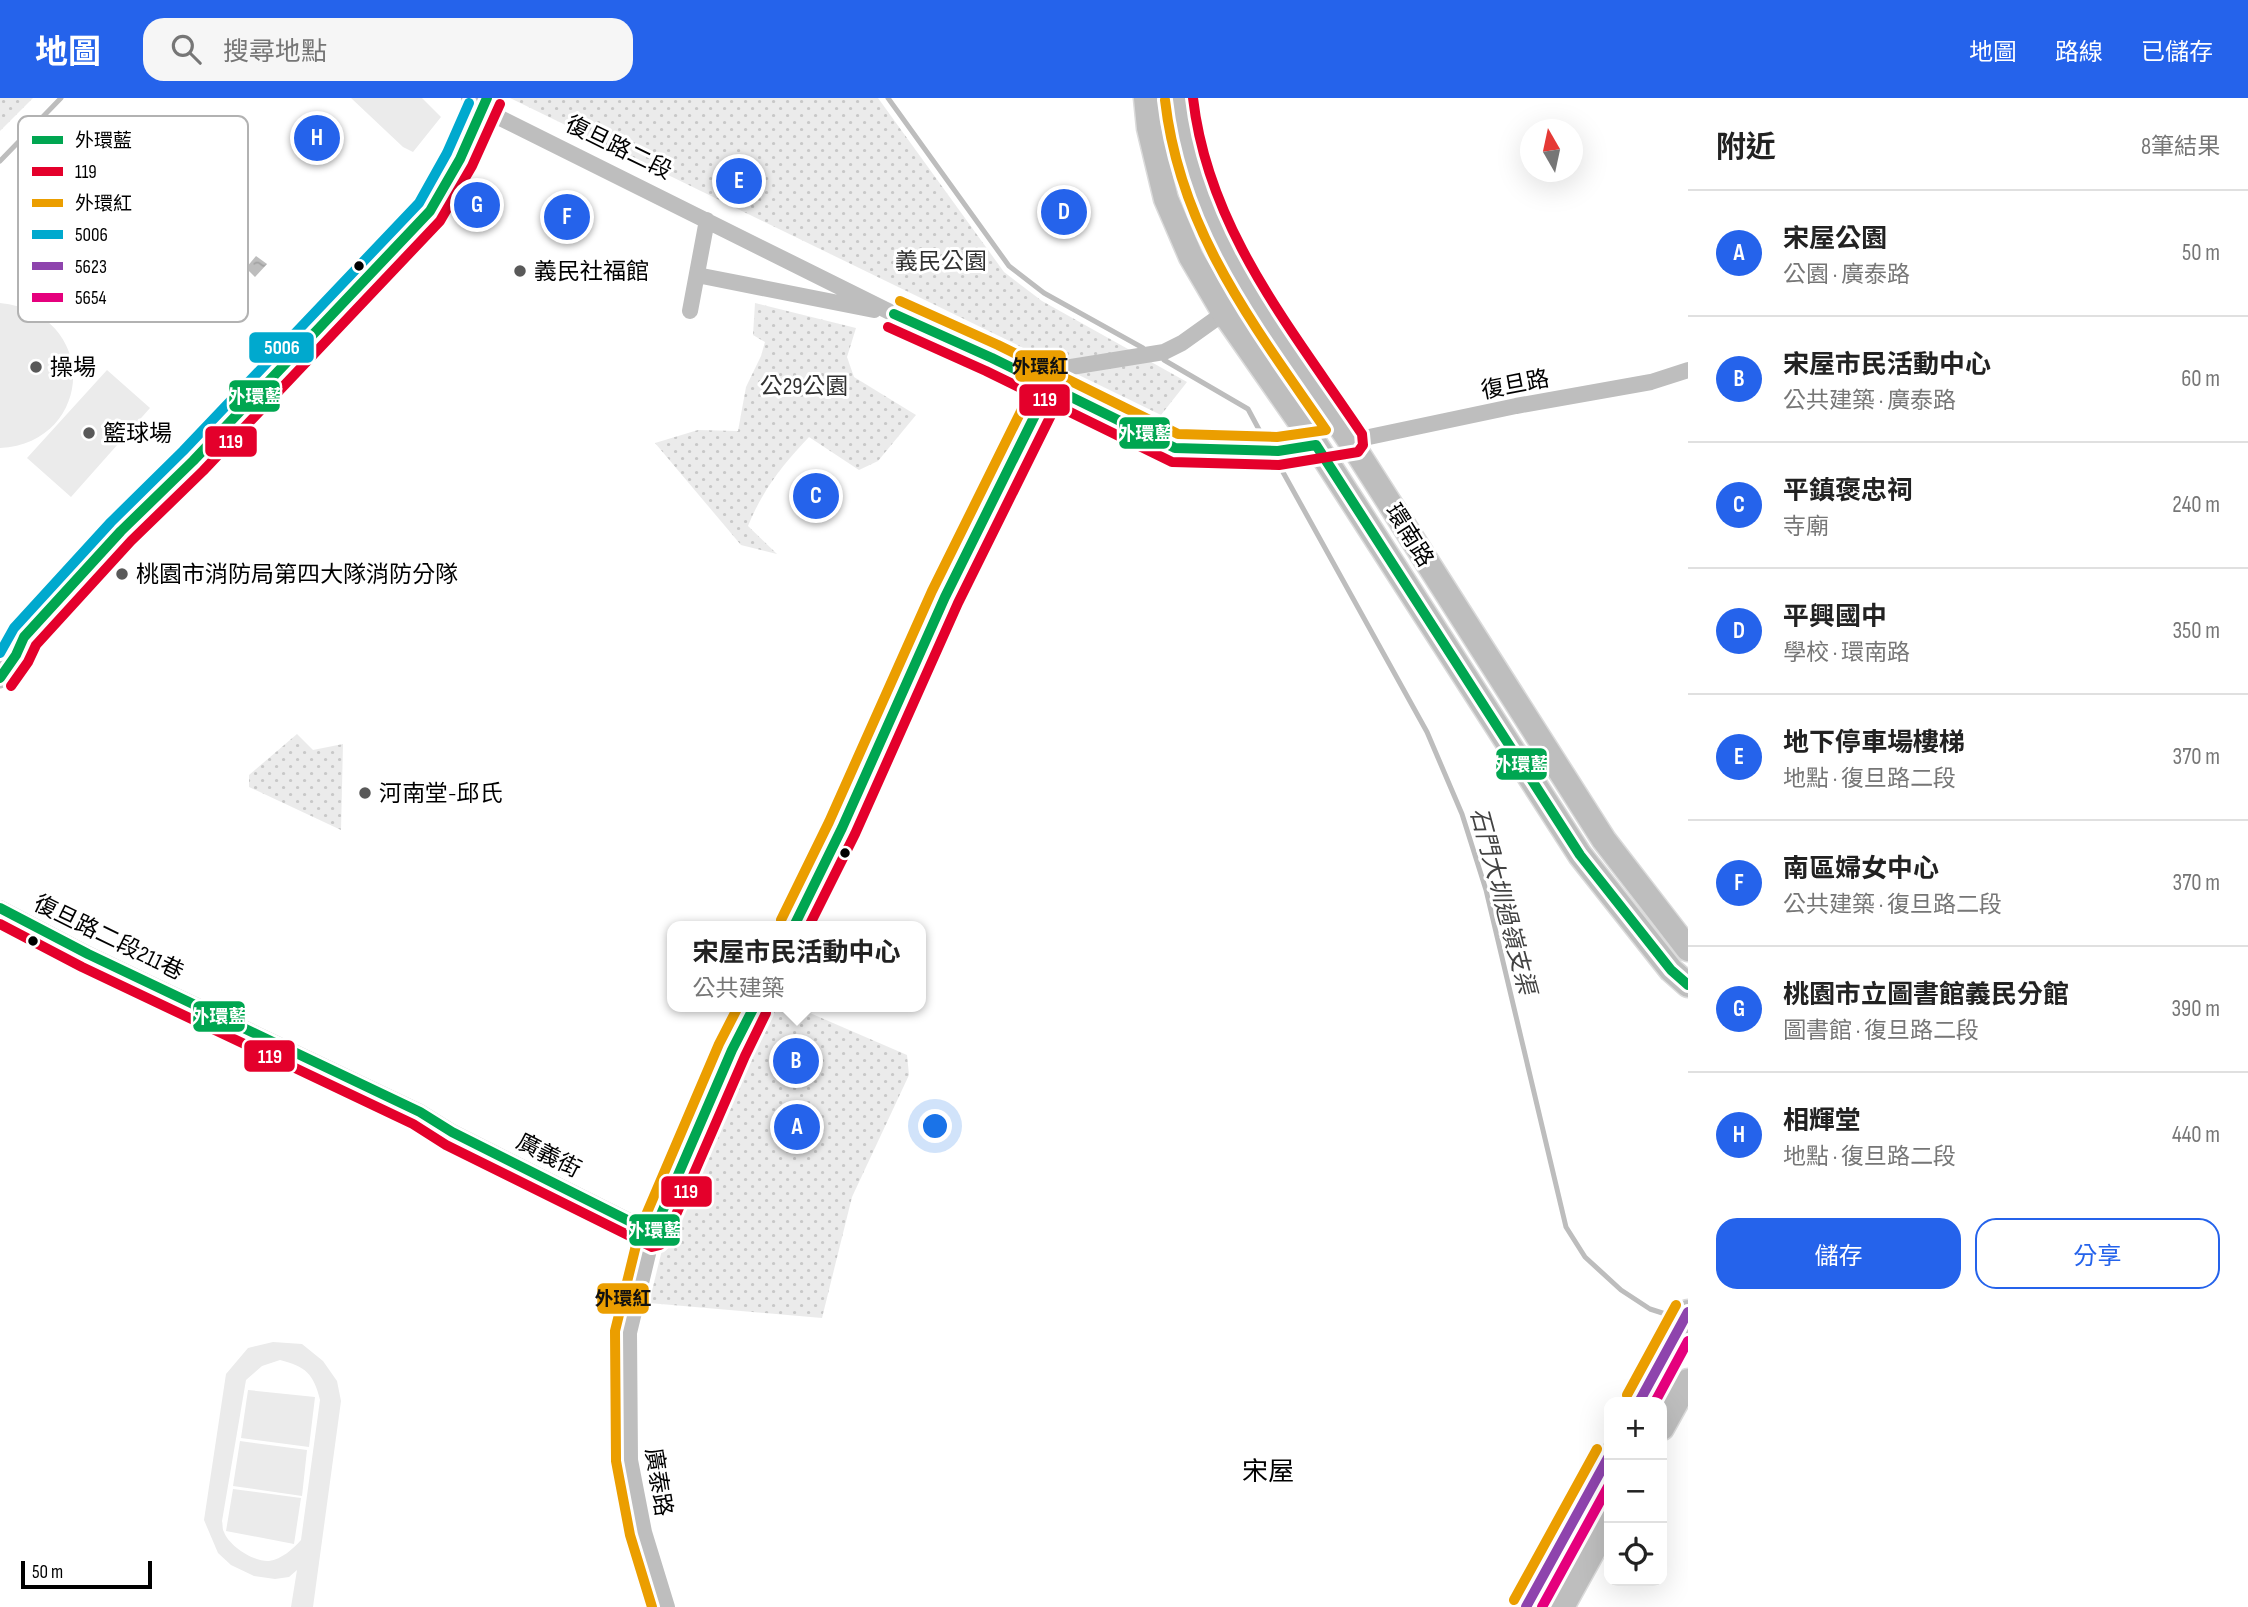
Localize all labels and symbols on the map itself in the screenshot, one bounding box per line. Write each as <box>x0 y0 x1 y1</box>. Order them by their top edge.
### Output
street label: 復旦路二段 <box>561 110 676 186</box>
pin: H <box>294 112 340 164</box>
legend <box>18 116 248 322</box>
north arrow <box>1520 119 1583 182</box>
text: 外環藍 <box>75 130 132 153</box>
pin: E <box>716 155 762 207</box>
text: 119 <box>75 161 97 184</box>
pin: G <box>454 179 500 231</box>
pin: D <box>1041 186 1087 238</box>
pin: F <box>544 191 590 243</box>
text: 外環紅 <box>75 193 132 216</box>
text: 5006 <box>75 224 108 247</box>
park label: 義民公園 <box>895 248 987 276</box>
text: 5623 <box>75 256 107 279</box>
place label: 義民社福館 <box>534 258 649 286</box>
unlabelled marker <box>352 259 366 273</box>
marker: 義民社福館 <box>512 263 528 279</box>
text: 5654 <box>75 287 107 310</box>
line badge: 5006 <box>248 331 315 364</box>
text: 5006 <box>264 337 300 360</box>
line badge: 外環紅 <box>1014 349 1067 383</box>
place label: 操場 <box>50 354 96 382</box>
text: 外環紅 <box>1011 356 1069 379</box>
marker: 操場 <box>28 359 44 375</box>
street label: 復旦路 <box>1479 365 1552 405</box>
park label: 公29公園 <box>760 373 848 401</box>
line badge: 外環藍 <box>228 379 281 413</box>
line badge: 119 <box>1018 383 1071 417</box>
text: 外環藍 <box>226 386 284 409</box>
text: 119 <box>1033 389 1057 412</box>
line badge: 外環藍 <box>1118 416 1171 450</box>
place label: 籃球場 <box>103 420 172 448</box>
text: 外環藍 <box>1116 423 1174 446</box>
marker: 籃球場 <box>81 425 97 441</box>
line badge: 119 <box>204 425 258 458</box>
text: 119 <box>219 431 243 454</box>
pin: C <box>793 470 839 522</box>
street label: 環南路 <box>1379 499 1439 572</box>
place label: 桃園市消防局第四大隊消防分隊 <box>136 561 458 589</box>
marker: 桃園市消防局第四大隊消防分隊 <box>114 566 130 582</box>
line badge: 外環藍 <box>1495 747 1548 781</box>
text: 外環藍 <box>1492 754 1550 777</box>
place label: 河南堂-邱氏 <box>379 780 502 808</box>
marker: 河南堂-邱氏 <box>357 785 373 801</box>
water label: 石門大圳過嶺支渠 <box>1464 805 1542 1001</box>
unlabelled marker <box>838 846 852 860</box>
street label: 復旦路二段211巷 <box>29 889 188 986</box>
unlabelled marker <box>26 934 40 948</box>
line badge: 外環藍 <box>192 1000 246 1033</box>
text: 外環藍 <box>190 1006 248 1029</box>
pin: B <box>773 1035 819 1087</box>
line badge: 119 <box>243 1039 296 1073</box>
text: 119 <box>258 1046 282 1069</box>
pin: A <box>774 1101 820 1153</box>
your location <box>918 1109 952 1143</box>
street label: 廣義街 <box>511 1128 586 1184</box>
line badge: 119 <box>660 1175 713 1208</box>
text: 119 <box>674 1181 698 1204</box>
line badge: 外環藍 <box>628 1213 681 1247</box>
text: 外環藍 <box>625 1220 683 1243</box>
line badge: 外環紅 <box>596 1282 650 1315</box>
text: 外環紅 <box>594 1288 652 1311</box>
street label: 廣泰路 <box>639 1446 677 1518</box>
district label: 宋屋 <box>1242 1457 1294 1488</box>
scale bar <box>21 1558 152 1590</box>

